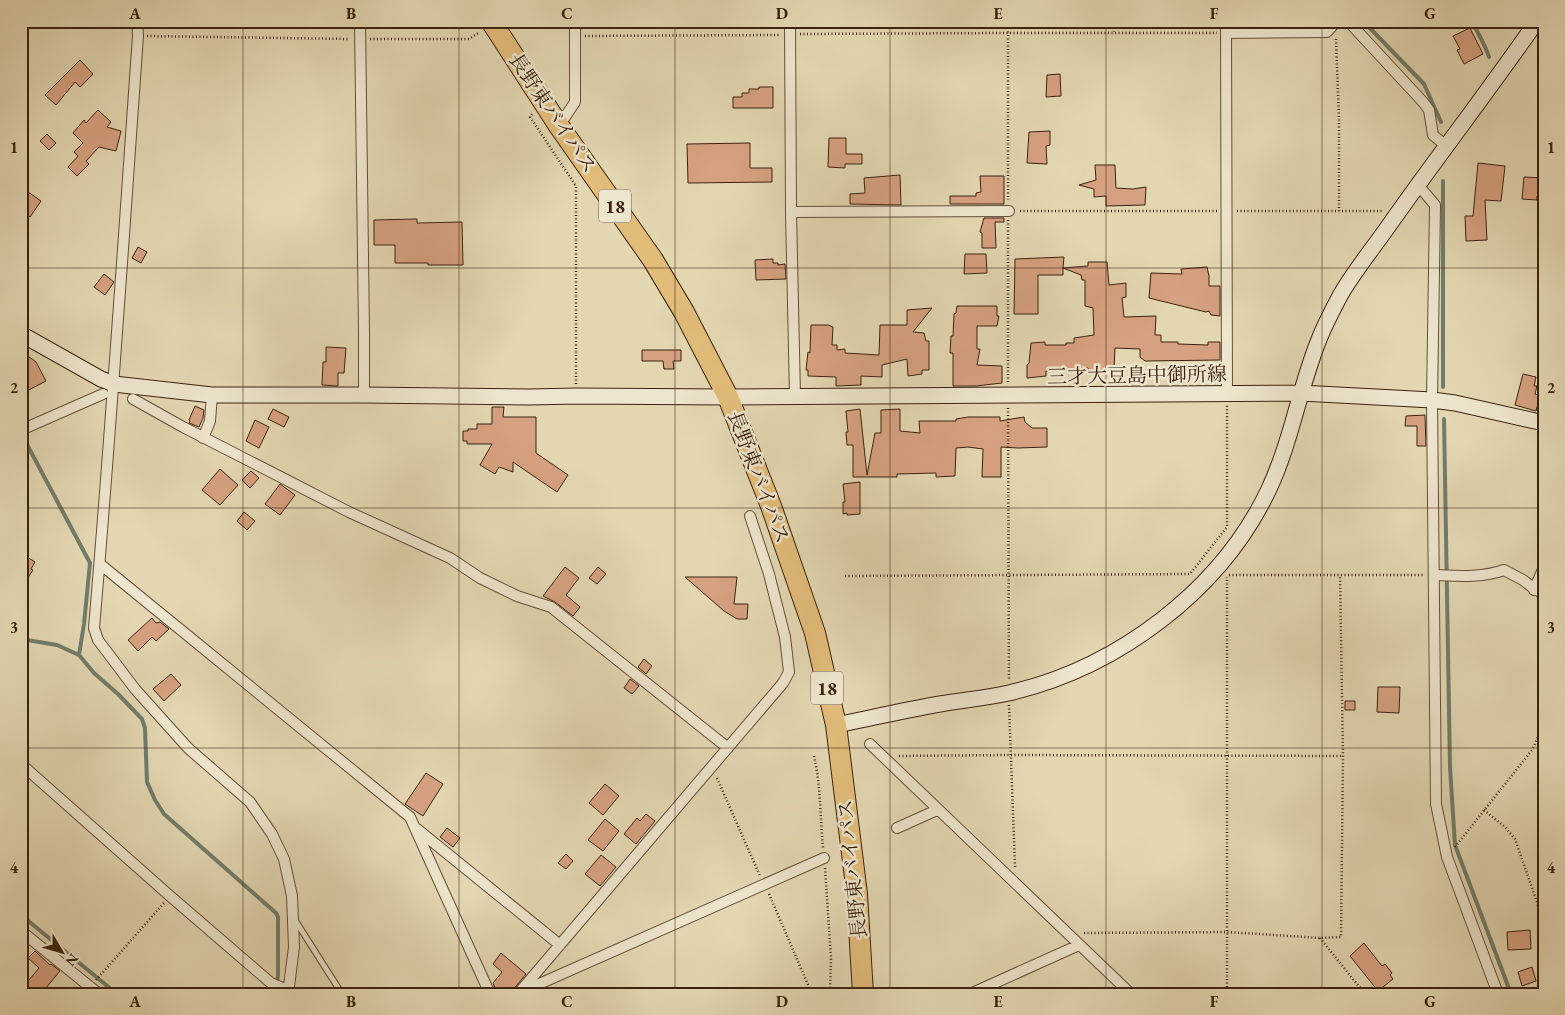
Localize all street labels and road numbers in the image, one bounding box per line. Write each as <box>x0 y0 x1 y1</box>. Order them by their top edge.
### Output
street label: 長野東バイパス <box>503 48 603 178</box>
road number: 18 <box>599 190 631 222</box>
street label: 三才大豆島中御所線 <box>1047 360 1227 390</box>
street label: 長野東バイパス <box>722 407 796 547</box>
road number: 18 <box>811 671 843 704</box>
street label: 長野東バイパス <box>832 798 872 940</box>

